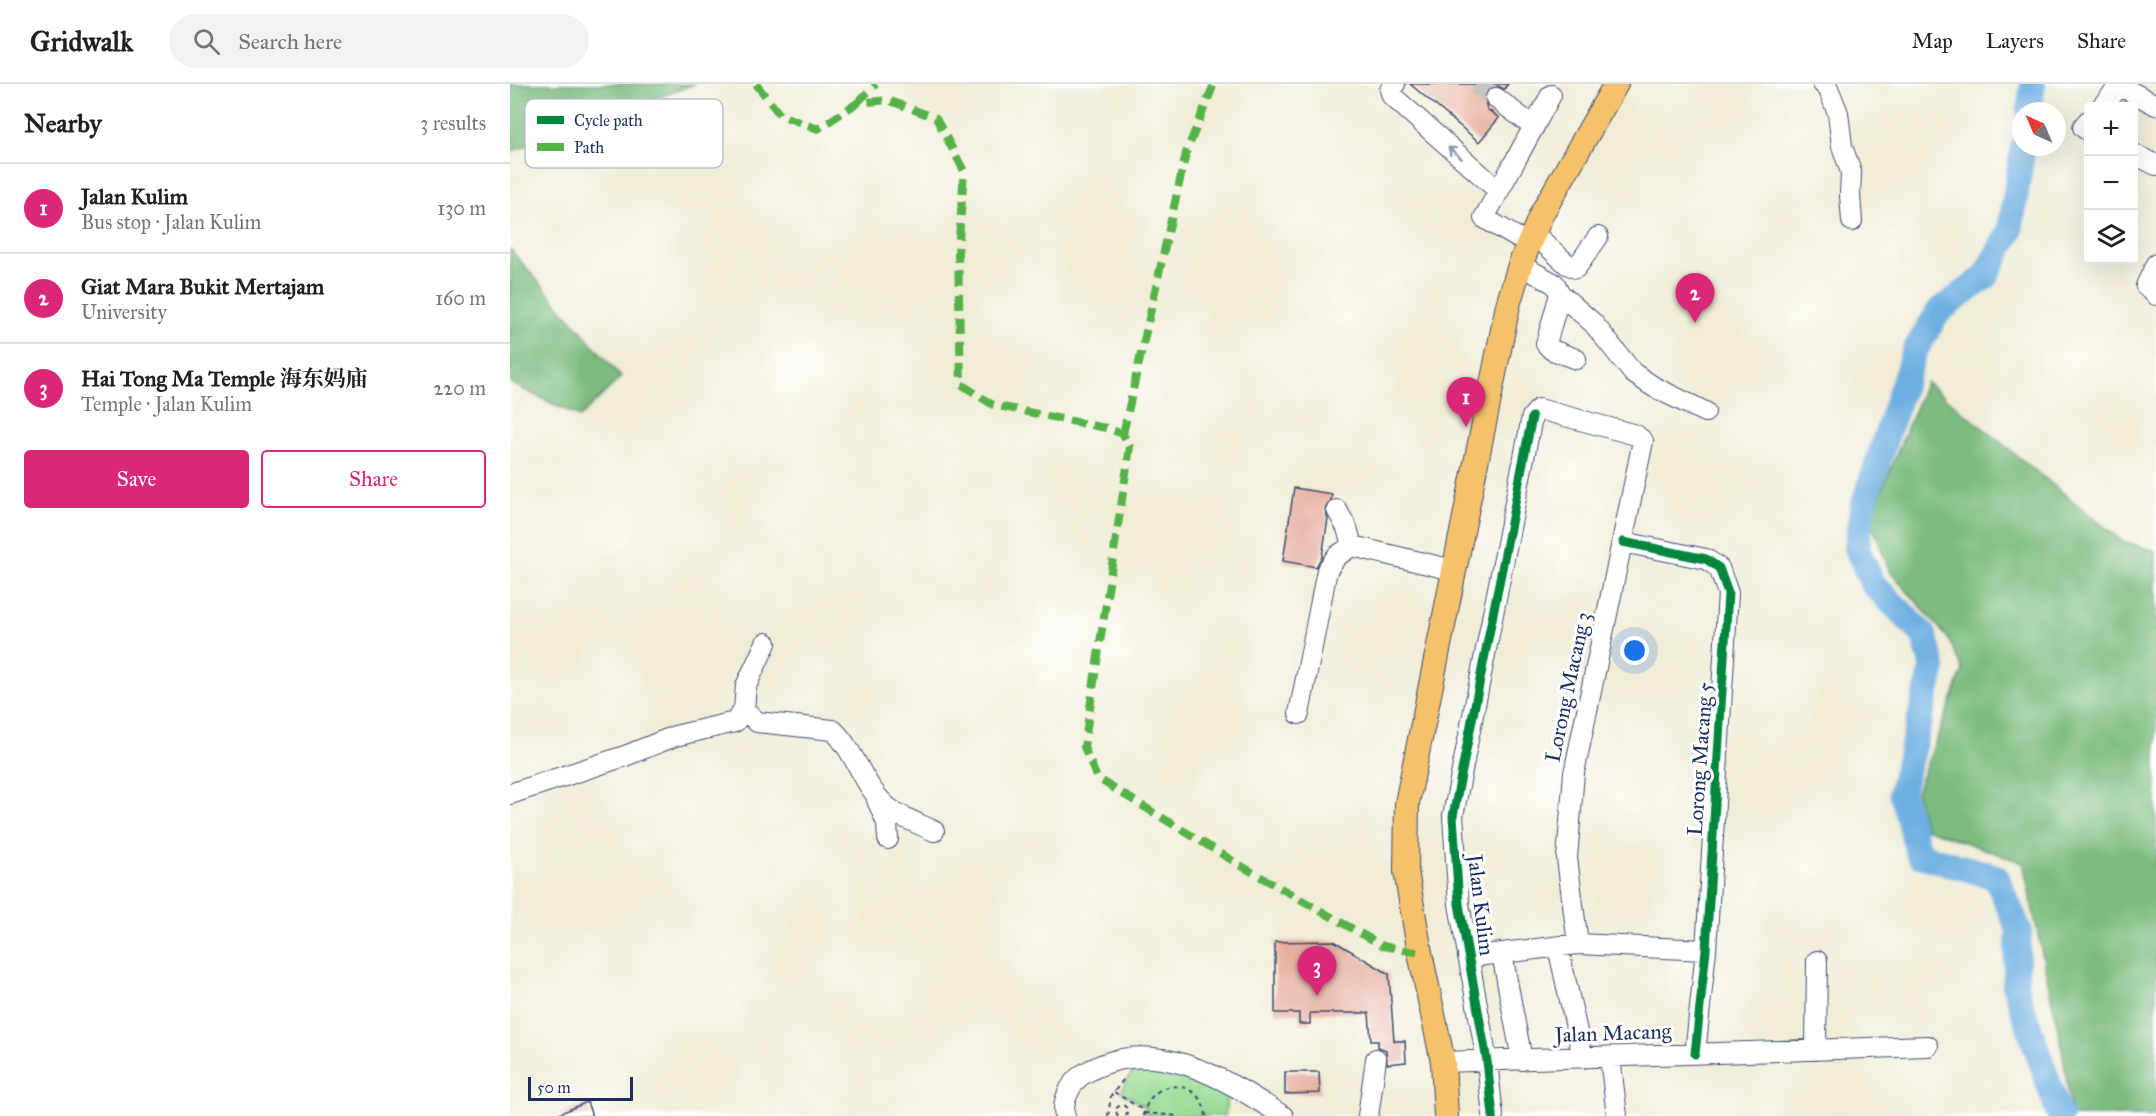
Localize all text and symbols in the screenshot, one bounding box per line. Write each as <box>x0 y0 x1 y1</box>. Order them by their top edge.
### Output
search box <box>169 14 589 68</box>
text: Gridwalk <box>30 24 133 59</box>
icon: search <box>190 25 223 58</box>
text: Search here <box>238 28 342 55</box>
text: Map <box>1912 28 1953 54</box>
text: Layers <box>1986 28 2044 54</box>
text: Share <box>2077 28 2126 54</box>
legend <box>525 99 723 168</box>
north arrow <box>2012 102 2066 156</box>
map controls <box>2084 102 2138 264</box>
button: + <box>2084 102 2138 156</box>
text: Nearby <box>24 107 102 139</box>
text: 3 results <box>420 111 486 135</box>
text: Cycle path <box>574 111 643 130</box>
text: Path <box>574 138 604 157</box>
one-way arrow <box>1448 146 1463 160</box>
button: − <box>2084 156 2138 210</box>
text: Jalan Kulim <box>81 183 188 210</box>
text: 1 <box>40 196 47 220</box>
text: 130 m <box>437 196 486 220</box>
text: Bus stop · Jalan Kulim <box>81 210 261 234</box>
button: layers <box>2084 210 2138 264</box>
text: Giat Mara Bukit Mertajam <box>81 273 324 300</box>
pin: 2 <box>1676 274 1714 323</box>
text: 2 <box>39 286 48 310</box>
text: 160 m <box>435 286 486 310</box>
text: University <box>81 300 167 324</box>
text: Hai Tong Ma Temple 海东妈庙 <box>81 365 368 392</box>
text: 3 <box>40 376 48 400</box>
text: 220 m <box>434 376 486 400</box>
pin: 1 <box>1446 378 1486 427</box>
text: Temple · Jalan Kulim <box>81 392 252 416</box>
button: Save <box>24 450 249 508</box>
button: Share <box>261 450 486 508</box>
street label: Lorong Macang 3 <box>1539 610 1597 764</box>
your location <box>1620 636 1649 665</box>
street label: Lorong Macang 5 <box>1682 681 1718 837</box>
street label: Jalan Kulim <box>1462 851 1500 958</box>
pin: 3 <box>1298 946 1336 996</box>
street label: Jalan Macang <box>1552 1018 1672 1048</box>
scale bar <box>528 1074 633 1102</box>
text: 50 m <box>537 1078 571 1097</box>

